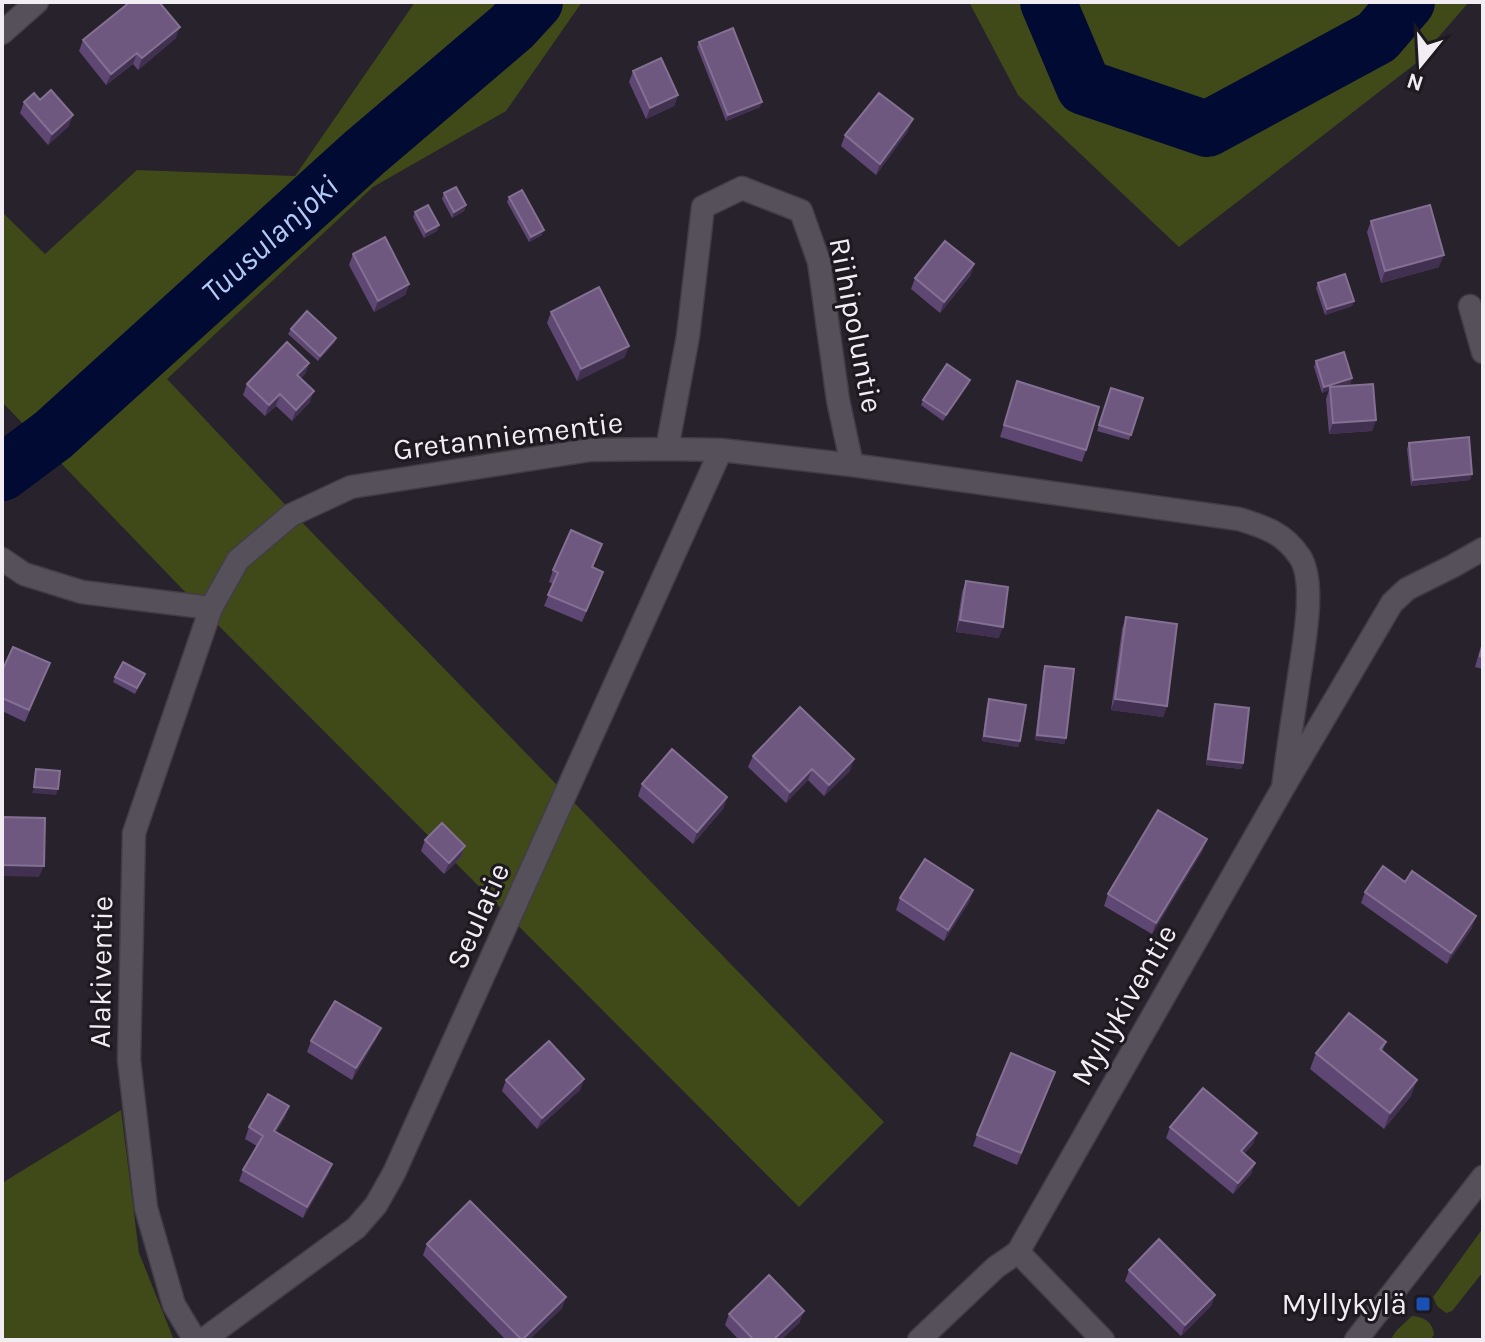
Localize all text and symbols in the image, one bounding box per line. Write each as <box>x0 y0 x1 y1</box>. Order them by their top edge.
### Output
north arrow <box>1381 24 1461 104</box>
text: N <box>1404 67 1427 97</box>
water label: Tuusulanjoki <box>194 167 345 310</box>
street label: Riihipoluntie <box>821 234 891 416</box>
street label: Gretanniementie <box>391 404 625 468</box>
street label: Seulatie <box>439 857 517 975</box>
street label: Alakiventie <box>82 896 120 1048</box>
street label: Myllykiventie <box>1063 918 1185 1092</box>
place label: Myllykylä <box>1282 1286 1407 1322</box>
marker: Myllykylä <box>1414 1295 1432 1313</box>

